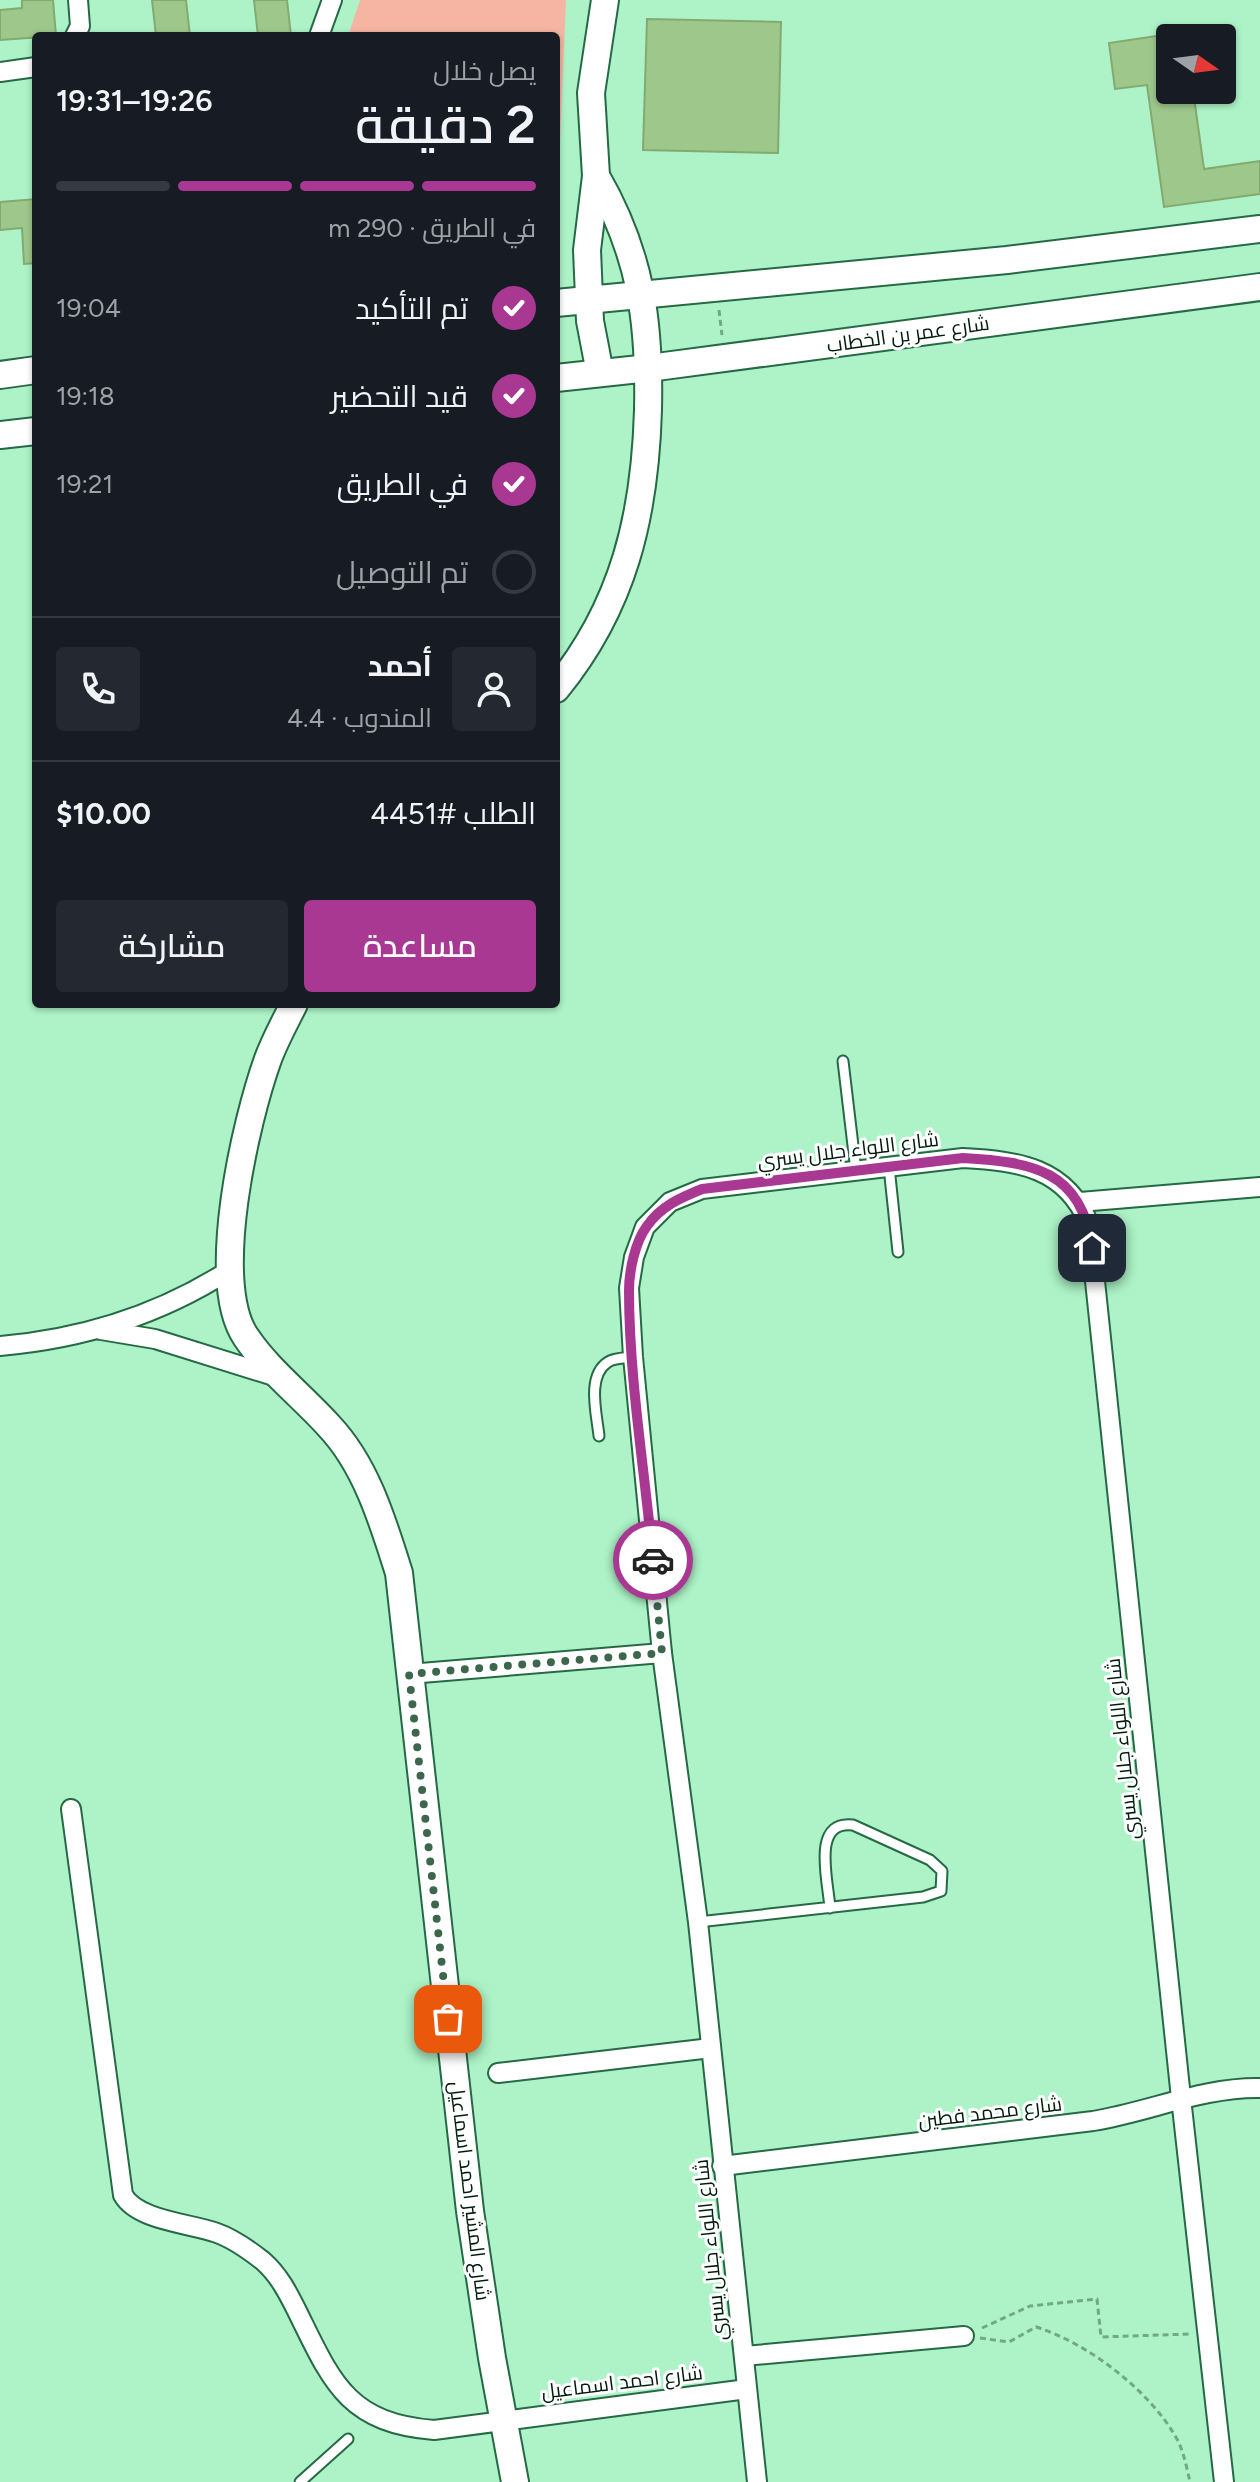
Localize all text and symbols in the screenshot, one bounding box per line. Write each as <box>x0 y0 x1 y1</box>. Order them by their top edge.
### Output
north arrow <box>1156 24 1236 104</box>
map controls <box>1156 24 1236 104</box>
text: يصل خلال <box>433 55 536 87</box>
text: 19:26–19:31 <box>56 82 212 119</box>
text: 2 دقيقة <box>355 94 536 156</box>
text: في الطريق · 290 m <box>328 212 536 244</box>
icon: check <box>492 286 536 330</box>
text: تم التأكيد <box>355 290 468 327</box>
text: 19:04 <box>56 292 121 324</box>
street label: شارع عمر بن الخطاب <box>825 311 991 359</box>
icon: check <box>492 374 536 418</box>
text: قيد التحضير <box>331 378 468 415</box>
text: 19:18 <box>56 380 115 412</box>
icon: check <box>492 462 536 506</box>
text: في الطريق <box>337 466 468 503</box>
text: 19:21 <box>56 468 113 500</box>
text: تم التوصيل <box>336 554 468 591</box>
button: phone <box>56 647 140 731</box>
text: أحمد <box>368 647 432 684</box>
button: person <box>452 647 536 731</box>
text: المندوب · 4.4 <box>287 702 432 734</box>
text: $10.00 <box>56 795 151 832</box>
text: الطلب #4451 <box>370 795 536 832</box>
button: مشاركة <box>56 900 288 992</box>
button: مساعدة <box>304 900 536 992</box>
street label: شارع اللواء جلال يسري <box>756 1127 940 1177</box>
pin <box>1058 1214 1126 1282</box>
icon: home <box>1070 1226 1114 1270</box>
courier <box>613 1520 693 1600</box>
icon: car <box>631 1538 675 1582</box>
street label: شارع اللواء جلال يسري <box>1101 1657 1147 1841</box>
pin <box>414 1985 482 2053</box>
icon: bag <box>426 1997 470 2041</box>
street label: شارع المشير احمد اسماعيل <box>443 2080 495 2302</box>
street label: شارع محمد فطين <box>917 2091 1064 2135</box>
street label: شارع اللواء جلال يسري <box>689 2158 735 2342</box>
street label: شارع احمد اسماعيل <box>540 2360 704 2406</box>

